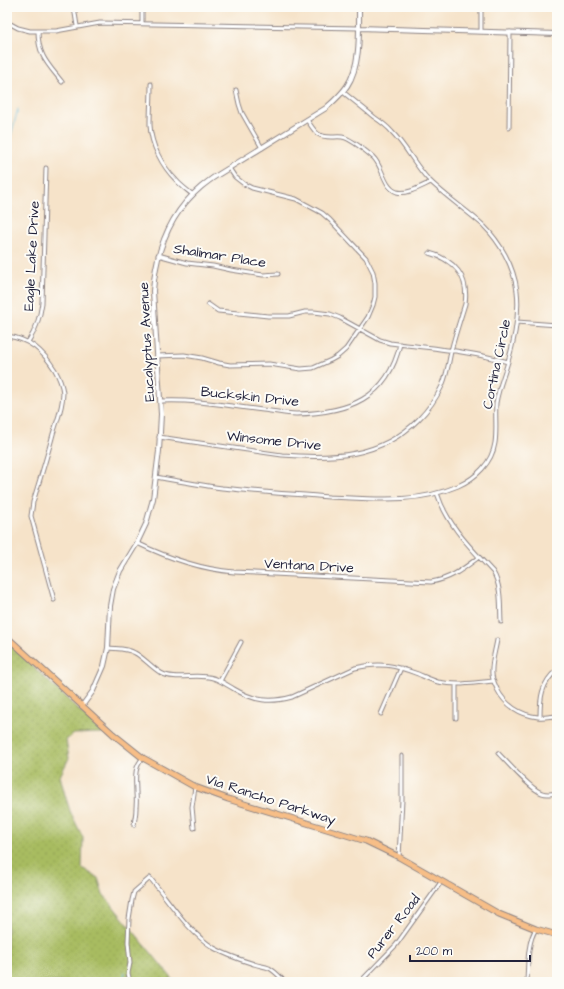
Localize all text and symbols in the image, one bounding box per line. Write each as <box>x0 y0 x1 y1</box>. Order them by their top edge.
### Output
street label: Eagle Lake Drive <box>19 200 45 312</box>
street label: Shalimar Place <box>172 239 268 273</box>
street label: Eucalyptus Avenue <box>134 281 160 402</box>
street label: Cortina Circle <box>478 317 516 411</box>
street label: Buckskin Drive <box>200 382 300 412</box>
street label: Winsome Drive <box>226 426 323 456</box>
street label: Ventana Drive <box>264 554 355 578</box>
street label: Via Rancho Parkway <box>203 770 339 830</box>
street label: Purer Road <box>362 890 425 963</box>
scale bar <box>410 937 530 963</box>
text: 200 m <box>416 943 453 960</box>

